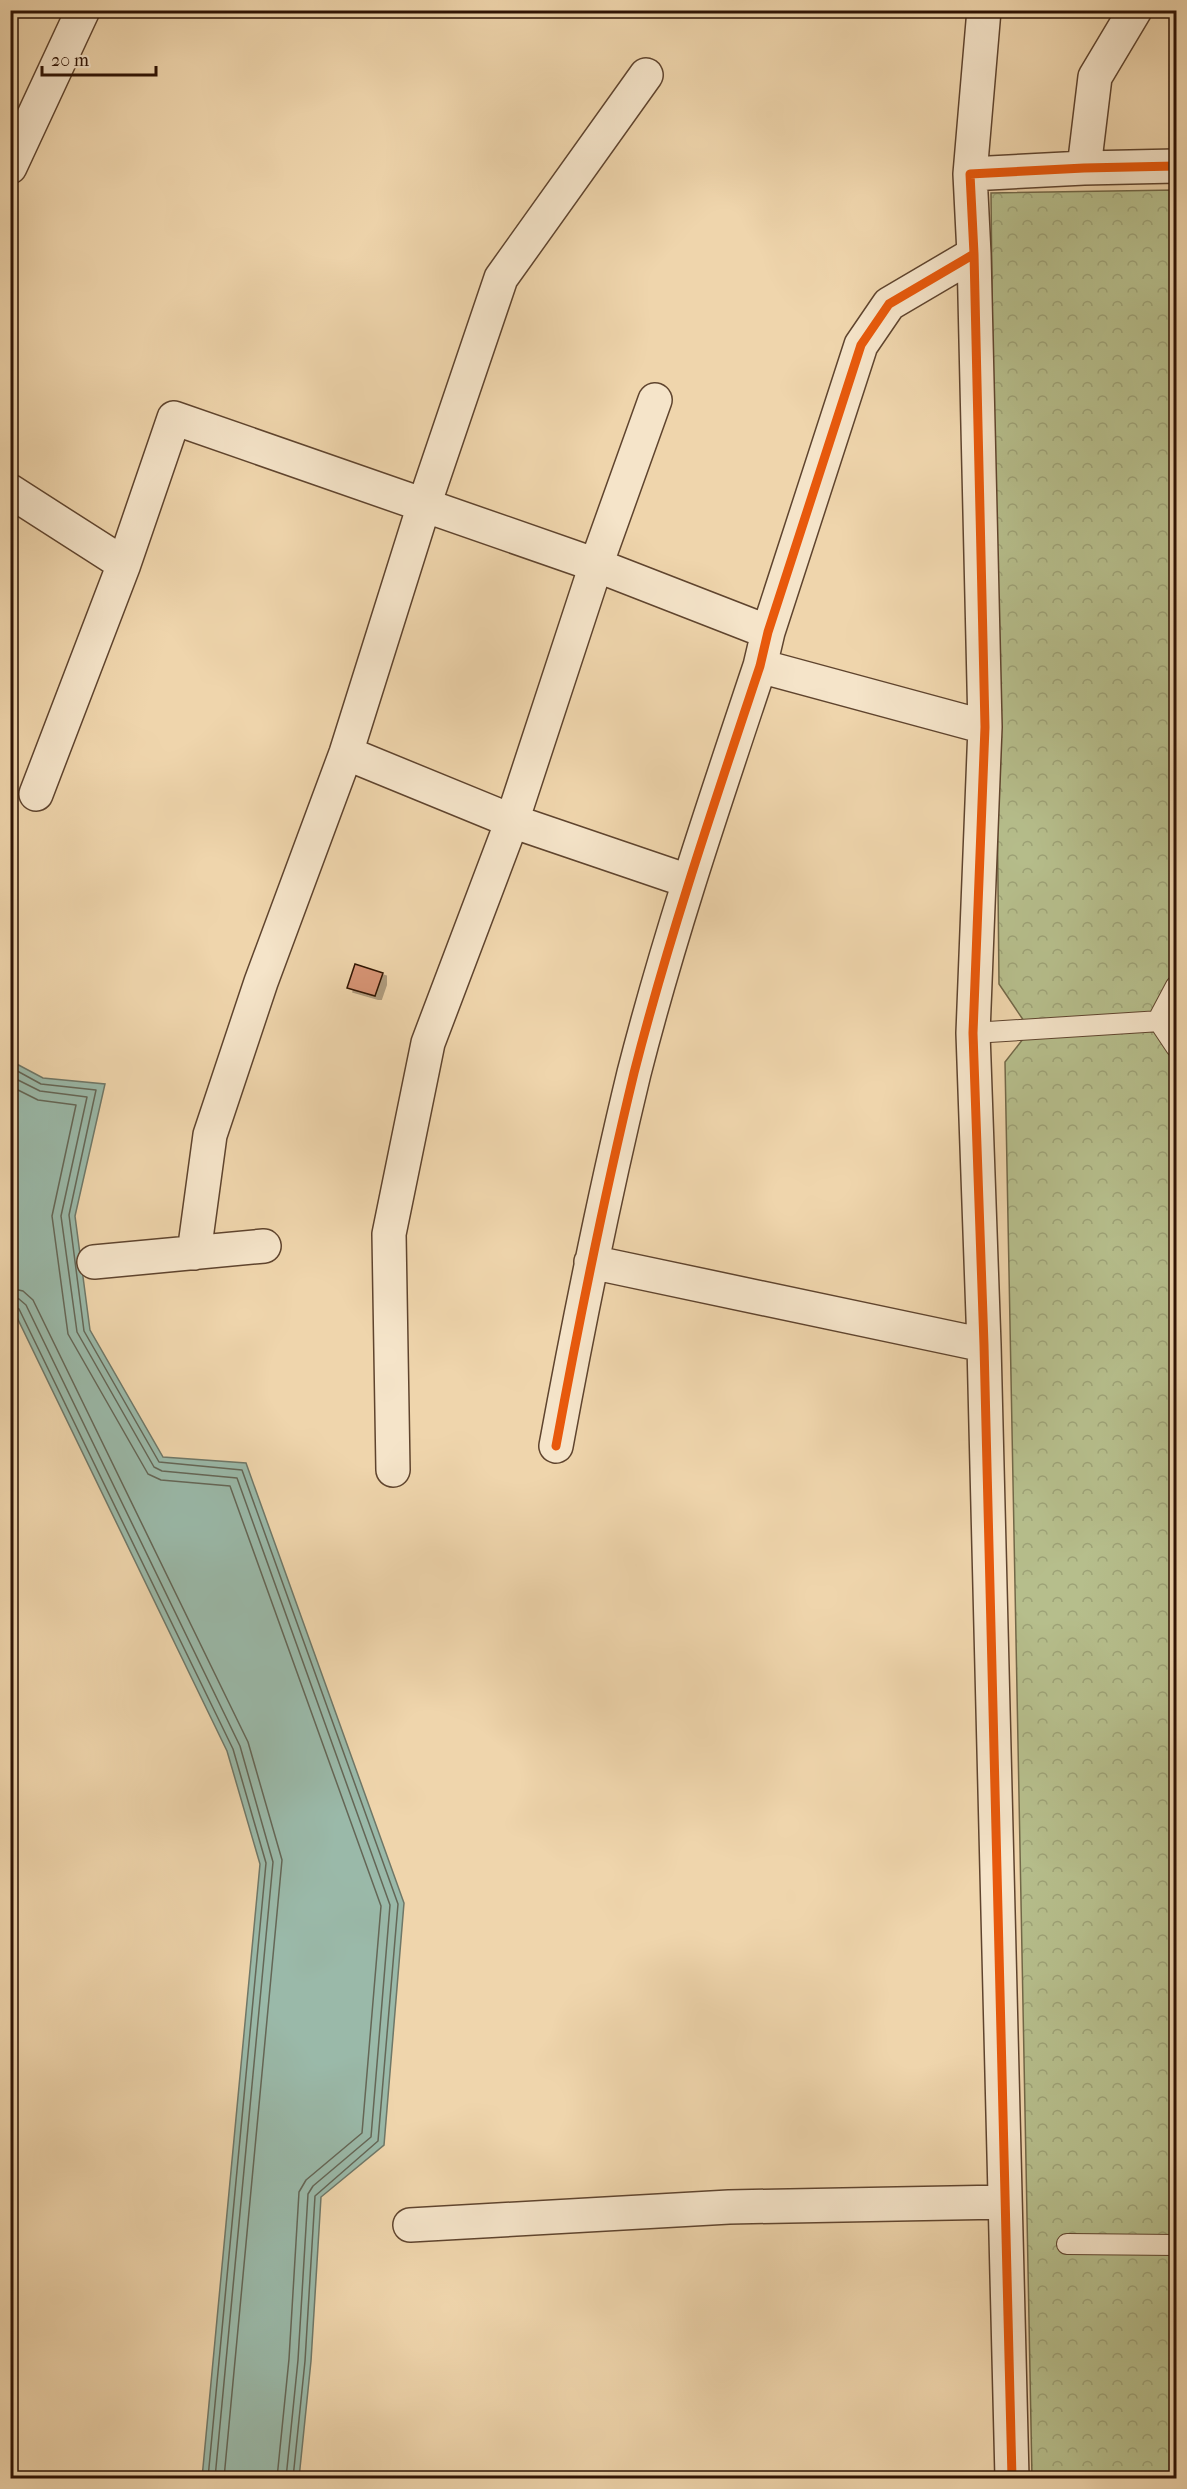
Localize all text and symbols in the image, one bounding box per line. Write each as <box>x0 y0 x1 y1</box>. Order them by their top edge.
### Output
scale bar <box>42 39 156 77</box>
text: 20 m <box>51 50 89 71</box>

